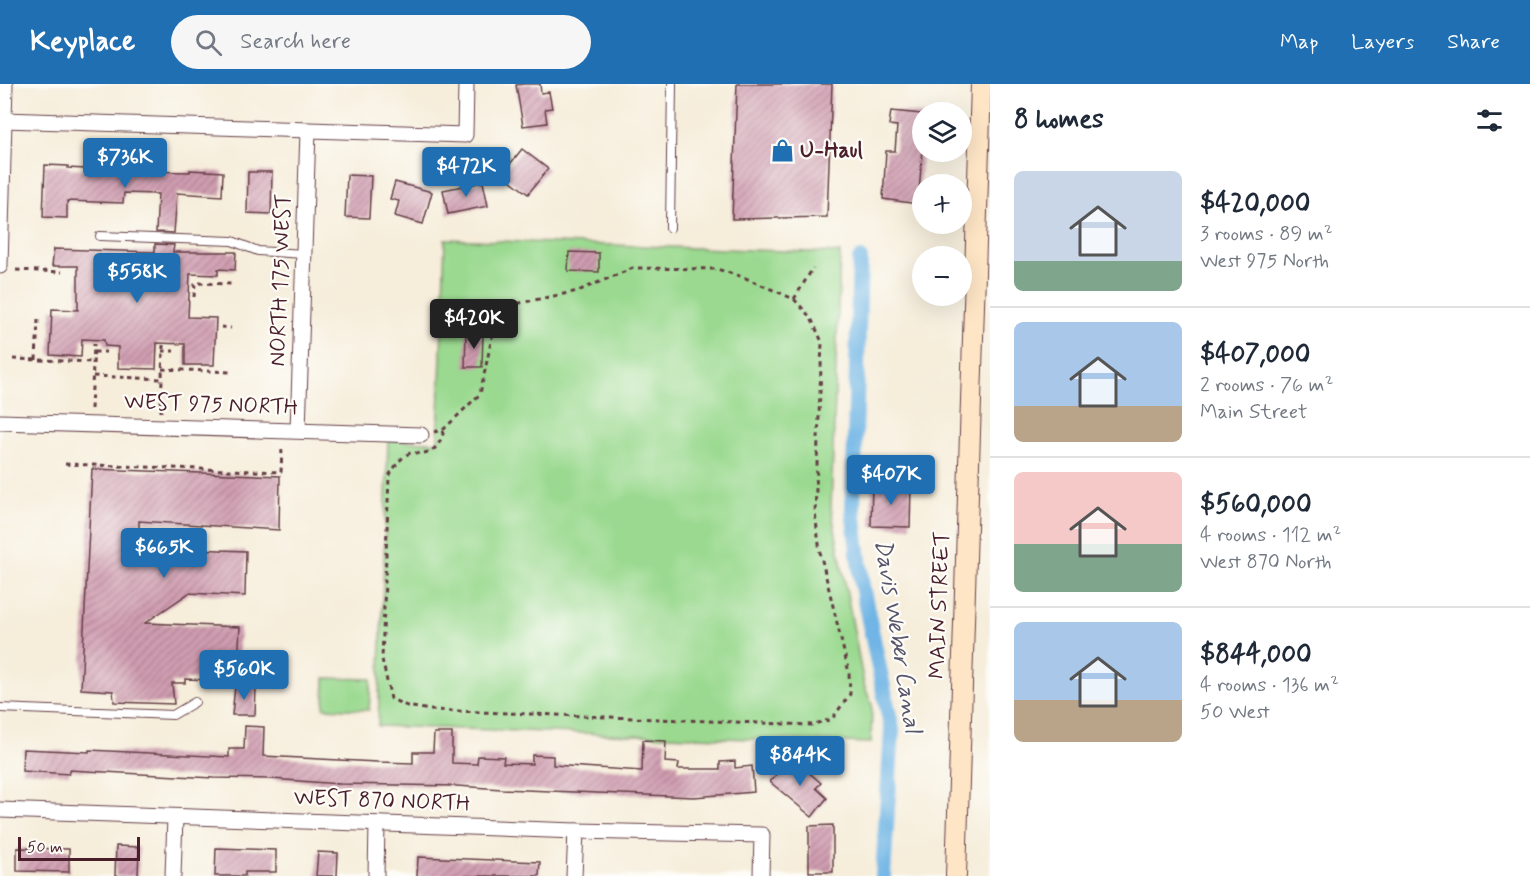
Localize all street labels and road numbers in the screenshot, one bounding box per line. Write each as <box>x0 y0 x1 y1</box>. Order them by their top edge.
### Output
street label: NORTH 175 WEST <box>264 193 298 367</box>
street label: WEST 975 NORTH <box>123 388 299 422</box>
street label: MAIN STREET <box>923 531 957 679</box>
street label: WEST 870 NORTH <box>293 784 471 818</box>

